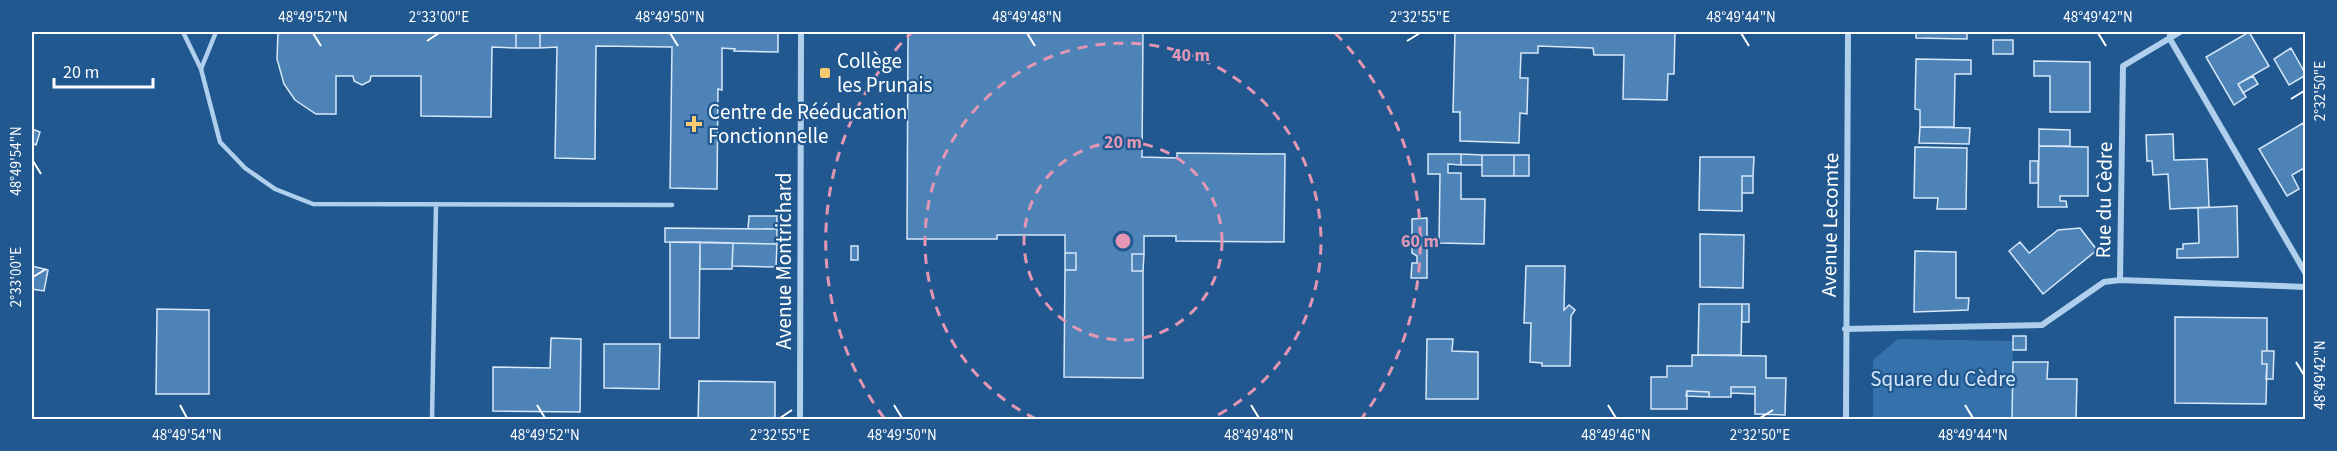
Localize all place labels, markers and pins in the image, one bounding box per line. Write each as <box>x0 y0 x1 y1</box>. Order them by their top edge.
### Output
place label: Collège les Prunais <box>837 46 933 100</box>
marker: Collège les Prunais <box>818 66 832 80</box>
place label: Centre de Rééducation Fonctionnelle <box>708 97 907 151</box>
marker: Centre de Rééducation Fonctionnelle <box>685 115 703 133</box>
centre of rings <box>1113 231 1133 251</box>

